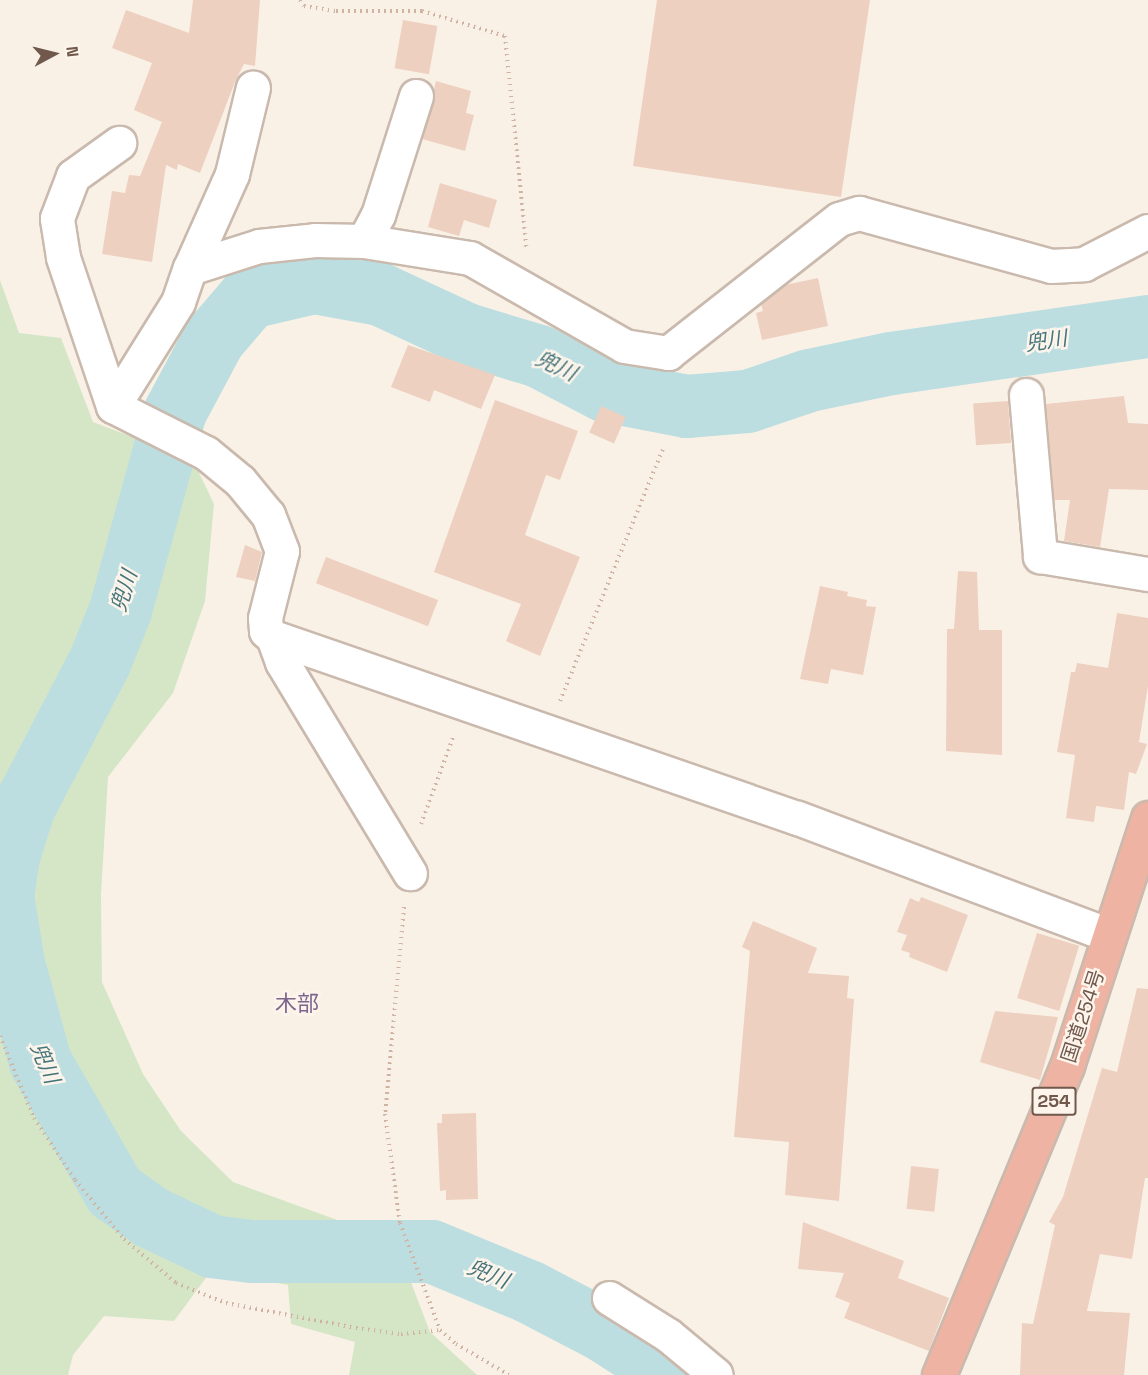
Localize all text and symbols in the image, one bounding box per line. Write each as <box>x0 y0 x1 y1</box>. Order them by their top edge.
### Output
north arrow <box>24 24 84 84</box>
text: N <box>61 45 83 58</box>
water label: 兜川 <box>1023 326 1069 356</box>
water label: 兜川 <box>532 346 580 386</box>
water label: 兜川 <box>106 567 142 615</box>
street label: 国道254号 <box>1057 966 1109 1066</box>
district label: 木部 <box>275 991 319 1017</box>
water label: 兜川 <box>25 1039 65 1087</box>
road number: 254 <box>1032 1086 1076 1116</box>
water label: 兜川 <box>464 1254 512 1294</box>

